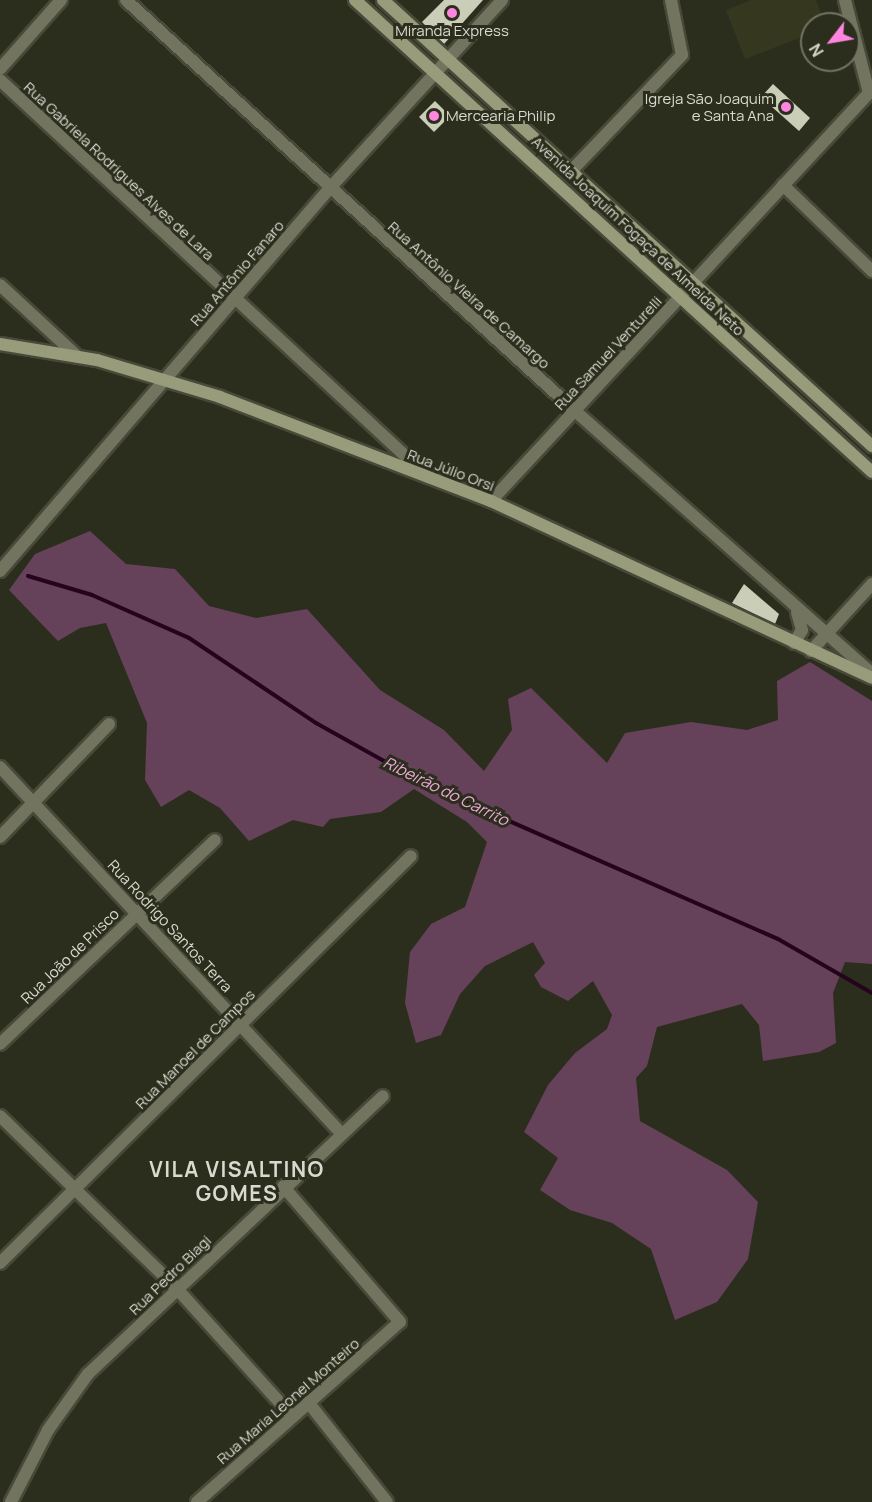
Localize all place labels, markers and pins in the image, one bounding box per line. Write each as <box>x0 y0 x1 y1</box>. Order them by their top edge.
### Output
marker: Miranda Express <box>445 6 459 20</box>
place label: Miranda Express <box>395 22 509 40</box>
place label: Igreja São Joaquim e Santa Ana <box>645 89 774 124</box>
marker: Igreja São Joaquim e Santa Ana <box>779 100 793 114</box>
place label: Mercearia Philip <box>446 107 555 125</box>
marker: Mercearia Philip <box>427 109 441 123</box>

